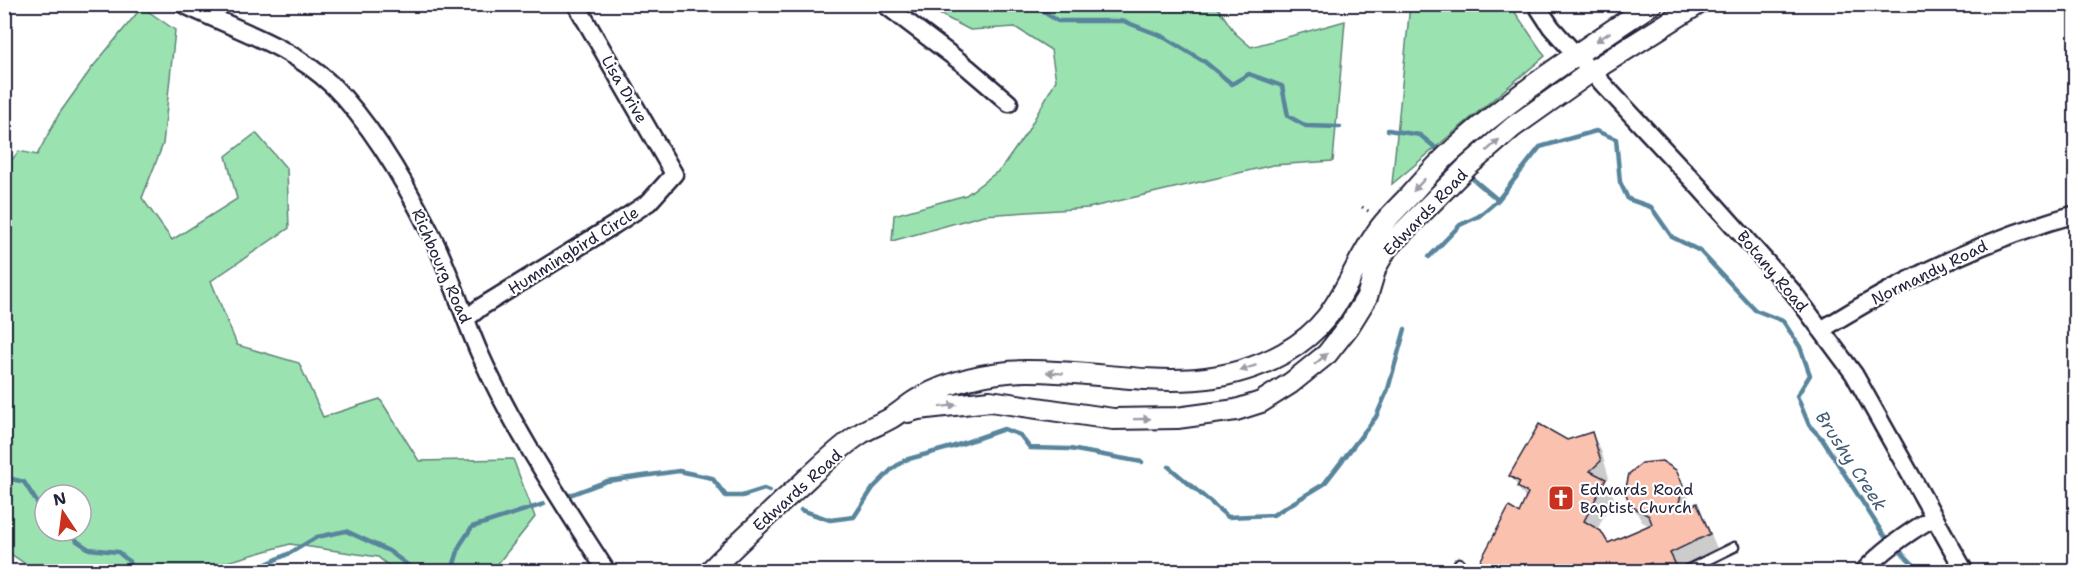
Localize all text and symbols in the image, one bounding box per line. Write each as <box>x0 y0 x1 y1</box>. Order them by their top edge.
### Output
one-way arrow <box>1596 31 1612 43</box>
street label: Lisa Drive <box>597 52 652 127</box>
one-way arrow <box>1485 139 1500 152</box>
street label: Edwards Road <box>1378 164 1472 260</box>
one-way arrow <box>1413 177 1426 192</box>
street label: Hummingbird Circle <box>504 202 643 299</box>
street label: Richbourg Road <box>407 206 476 327</box>
street label: Botany Road <box>1732 226 1813 316</box>
street label: Normandy Road <box>1868 235 1991 310</box>
one-way arrow <box>1313 353 1328 366</box>
one-way arrow <box>1239 363 1257 373</box>
one-way arrow <box>1045 368 1064 378</box>
one-way arrow <box>939 401 958 410</box>
water label: Brushy Creek <box>1810 407 1893 516</box>
one-way arrow <box>1132 414 1151 424</box>
street label: Edwards Road <box>748 445 846 536</box>
place label: Edwards Road Baptist Church <box>1580 479 1693 518</box>
north arrow <box>33 483 93 543</box>
church icon: Edwards Road Baptist Church <box>1546 483 1576 513</box>
text: N <box>51 487 68 511</box>

